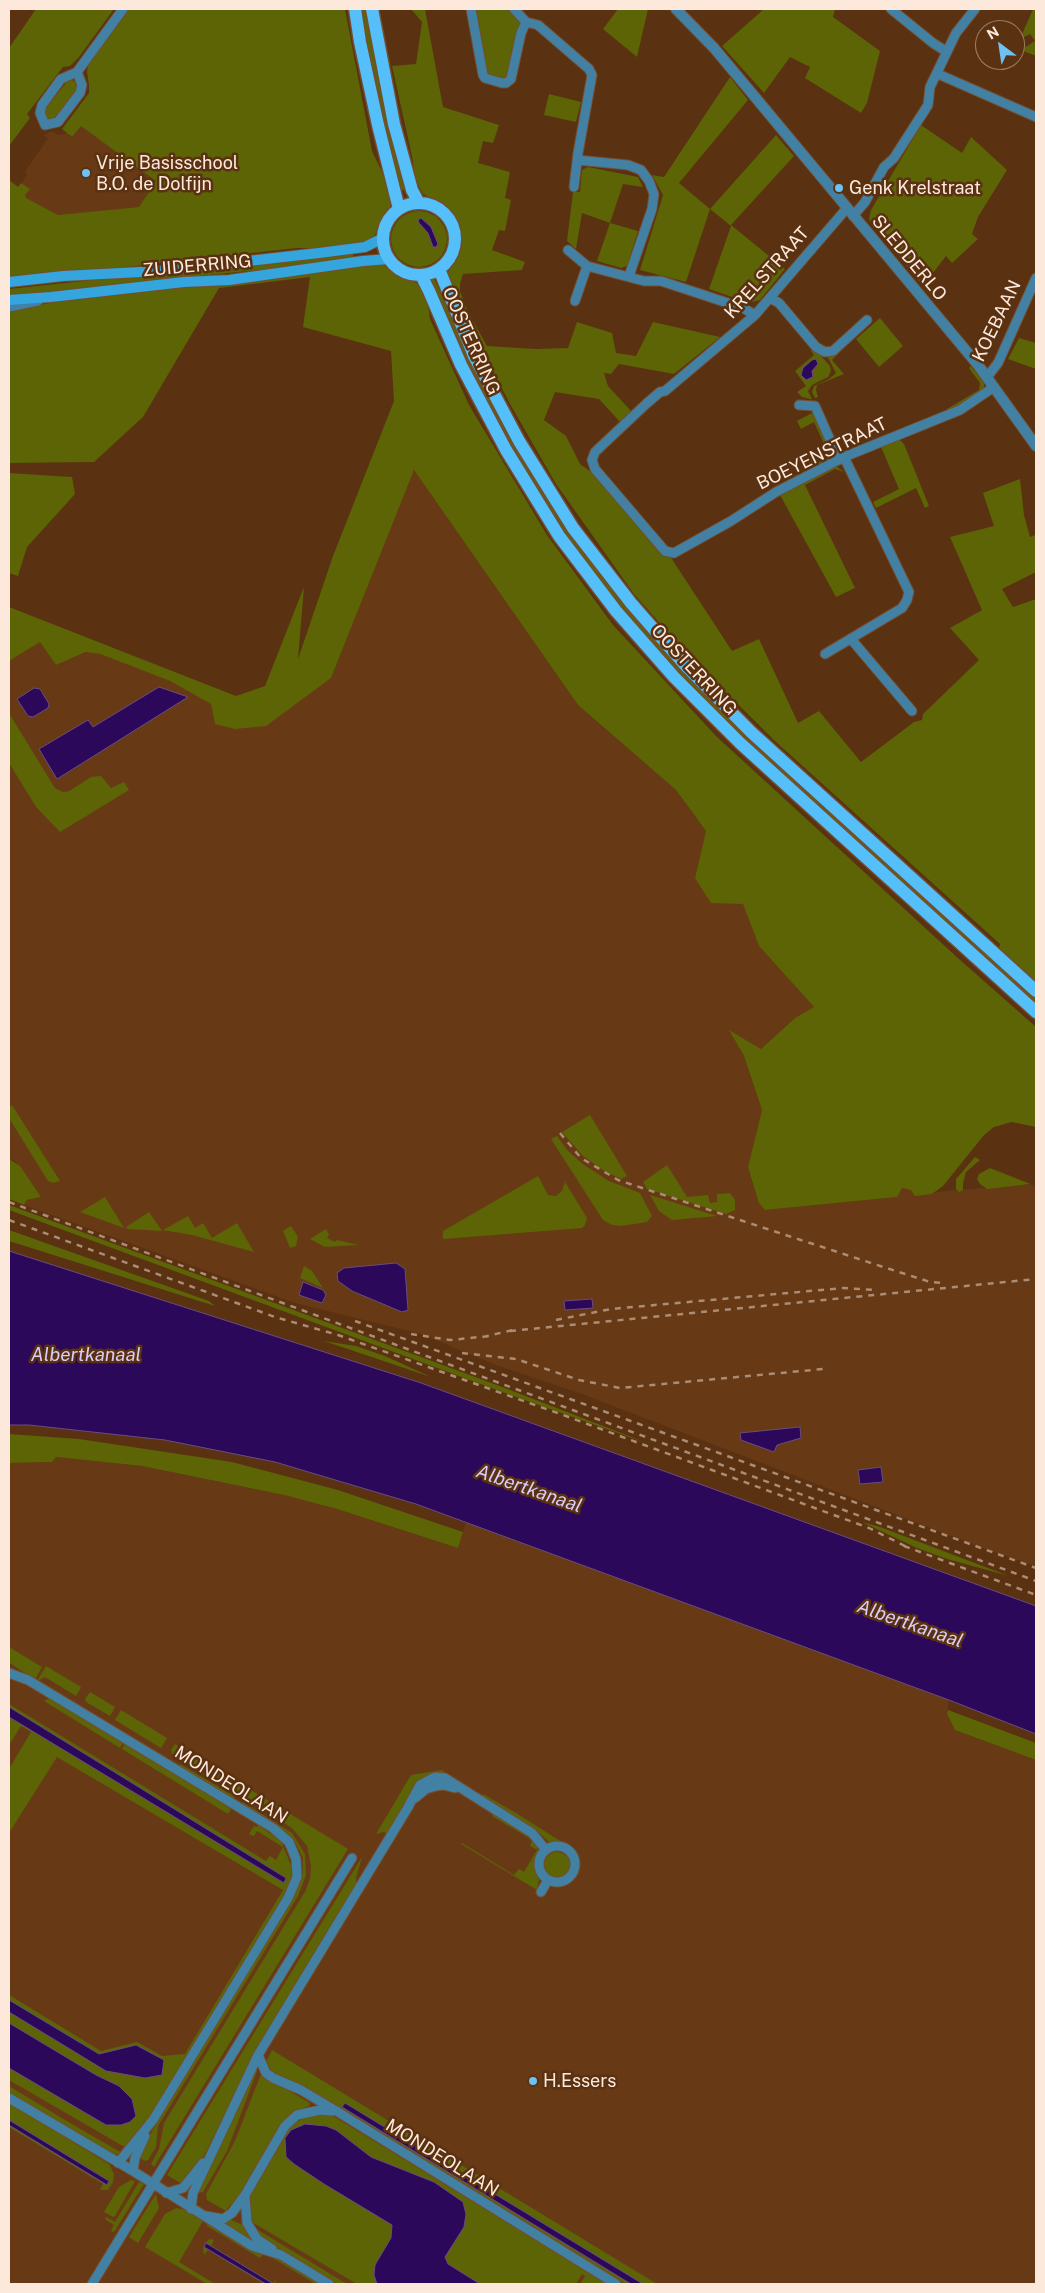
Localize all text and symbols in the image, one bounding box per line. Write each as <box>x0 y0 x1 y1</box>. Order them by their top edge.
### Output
north arrow <box>975 20 1025 70</box>
text: N <box>984 23 1002 43</box>
place label: Vrije Basisschool B.O. de Dolfijn <box>96 152 238 194</box>
marker: Vrije Basisschool B.O. de Dolfijn <box>80 167 92 179</box>
place label: Genk Krelstraat <box>849 177 981 199</box>
marker: Genk Krelstraat <box>833 182 845 194</box>
street label: SLEDDERLO <box>867 211 951 305</box>
street label: KRELSTRAAT <box>720 223 814 323</box>
street label: ZUIDERRING <box>142 250 252 282</box>
street label: KOEBAAN <box>968 277 1026 365</box>
street label: OOSTERRING <box>437 284 505 398</box>
street label: BOEYENSTRAAT <box>753 413 891 495</box>
street label: OOSTERRING <box>646 620 742 720</box>
water label: Albertkanaal <box>31 1344 141 1366</box>
water label: Albertkanaal <box>473 1460 585 1518</box>
water label: Albertkanaal <box>854 1595 966 1653</box>
street label: MONDEOLAAN <box>170 1742 292 1828</box>
place label: H.Essers <box>543 2070 616 2092</box>
marker: H.Essers <box>527 2075 539 2087</box>
street label: MONDEOLAAN <box>381 2115 503 2201</box>

